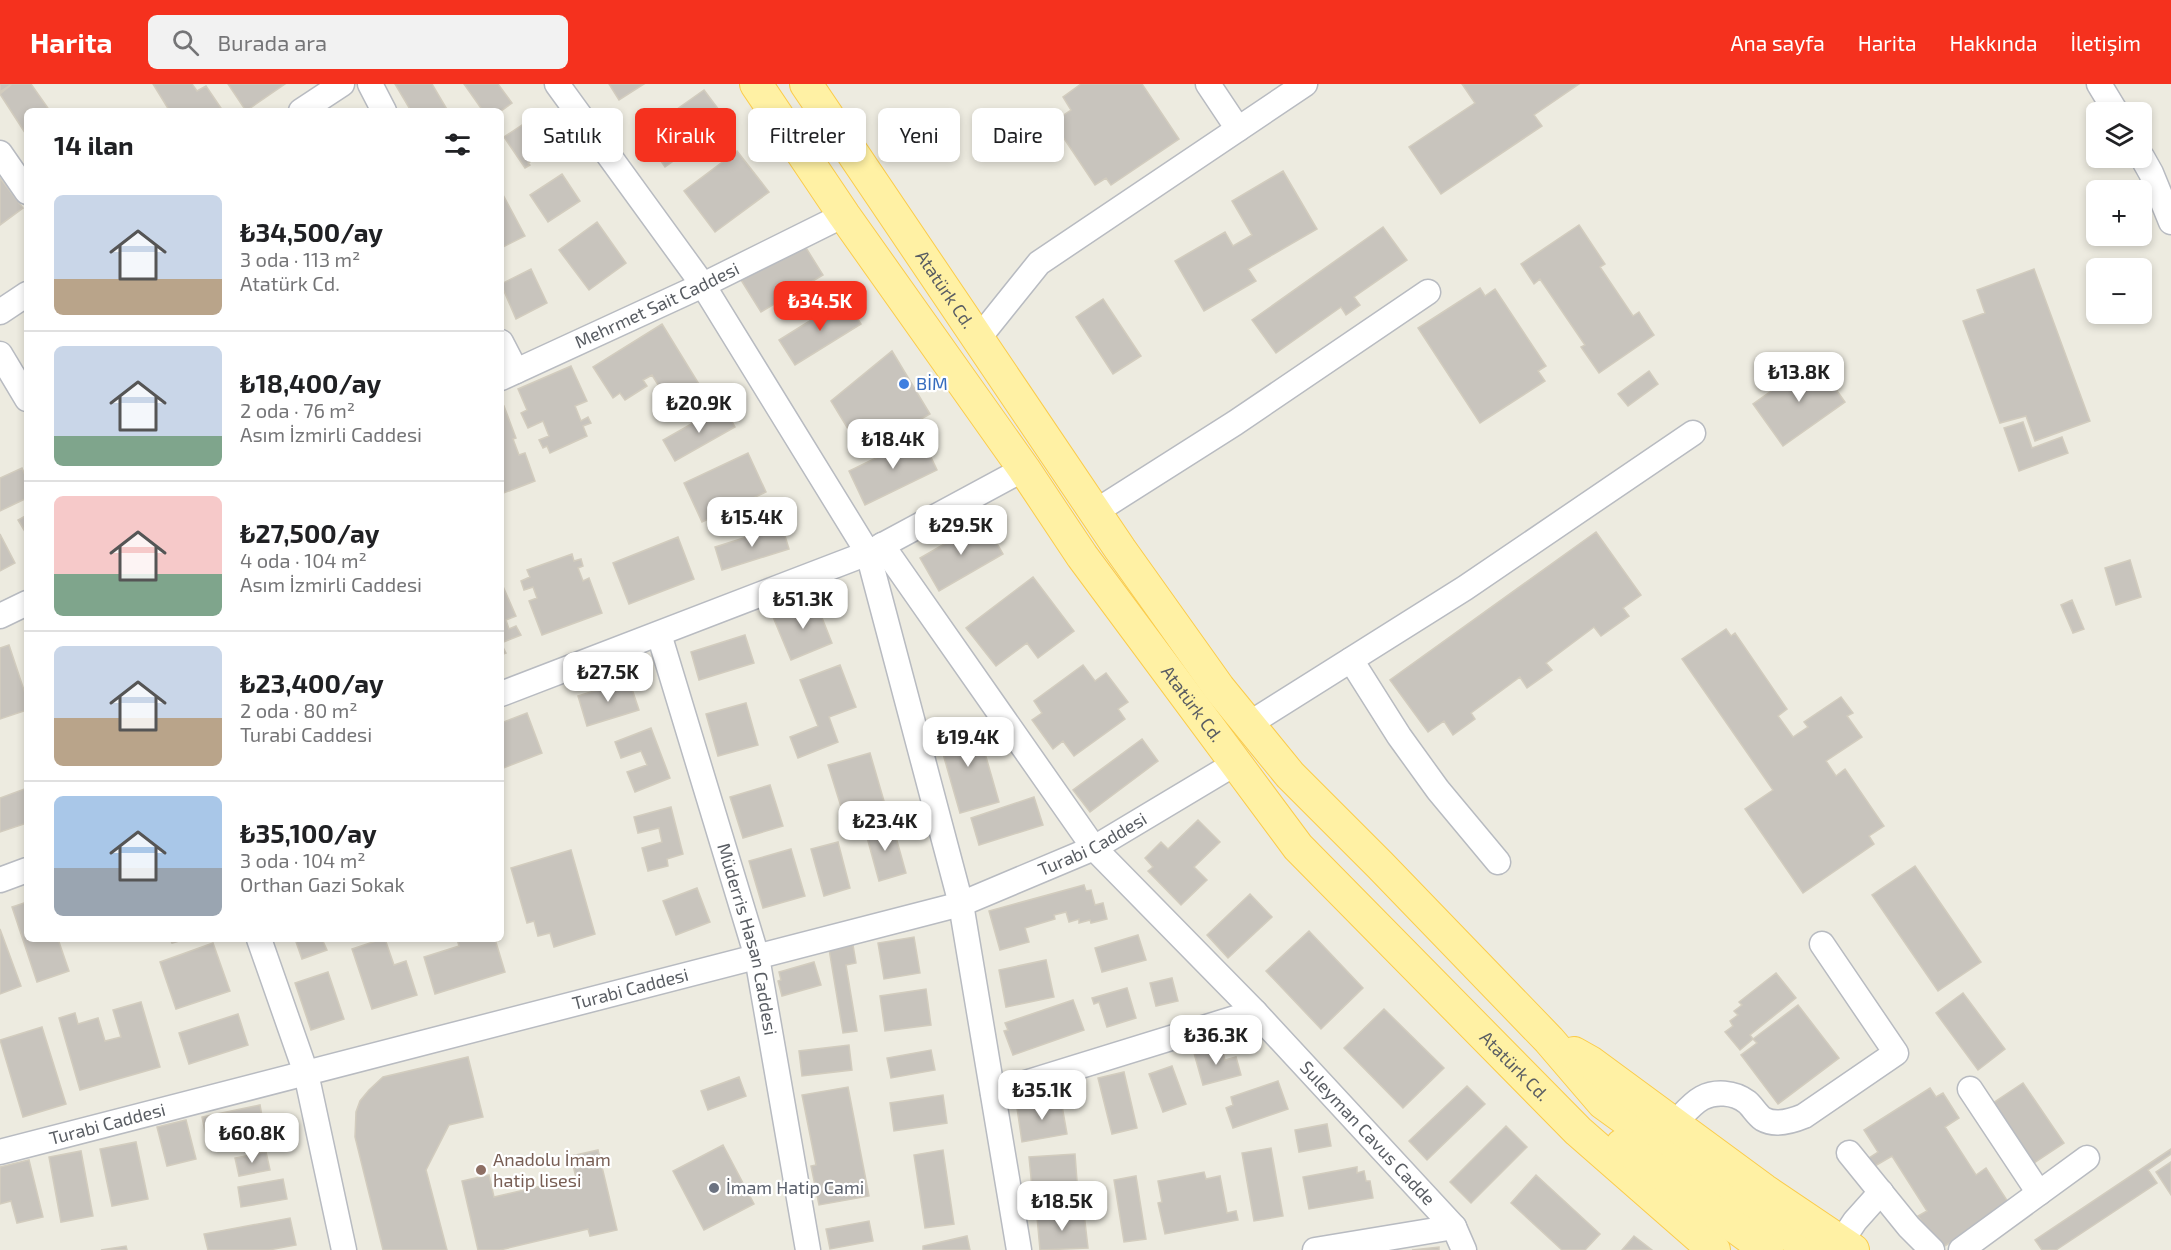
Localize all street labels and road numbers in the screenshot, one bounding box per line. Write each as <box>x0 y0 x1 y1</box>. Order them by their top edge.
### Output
street label: Atatürk Cd. <box>911 246 980 332</box>
street label: Mehrmet Sait Caddesi <box>571 257 742 353</box>
street label: Atatürk Cd. <box>1157 661 1228 746</box>
street label: Turabi Caddesi <box>1035 807 1150 880</box>
street label: Müderris Hasan Caddesi <box>713 840 782 1037</box>
street label: Turabi Caddesi <box>570 963 691 1014</box>
street label: Atatürk Cd. <box>1476 1026 1554 1105</box>
street label: Suleyman Cavus Cadde <box>1296 1056 1440 1209</box>
street label: Turabi Caddesi <box>47 1098 168 1149</box>

